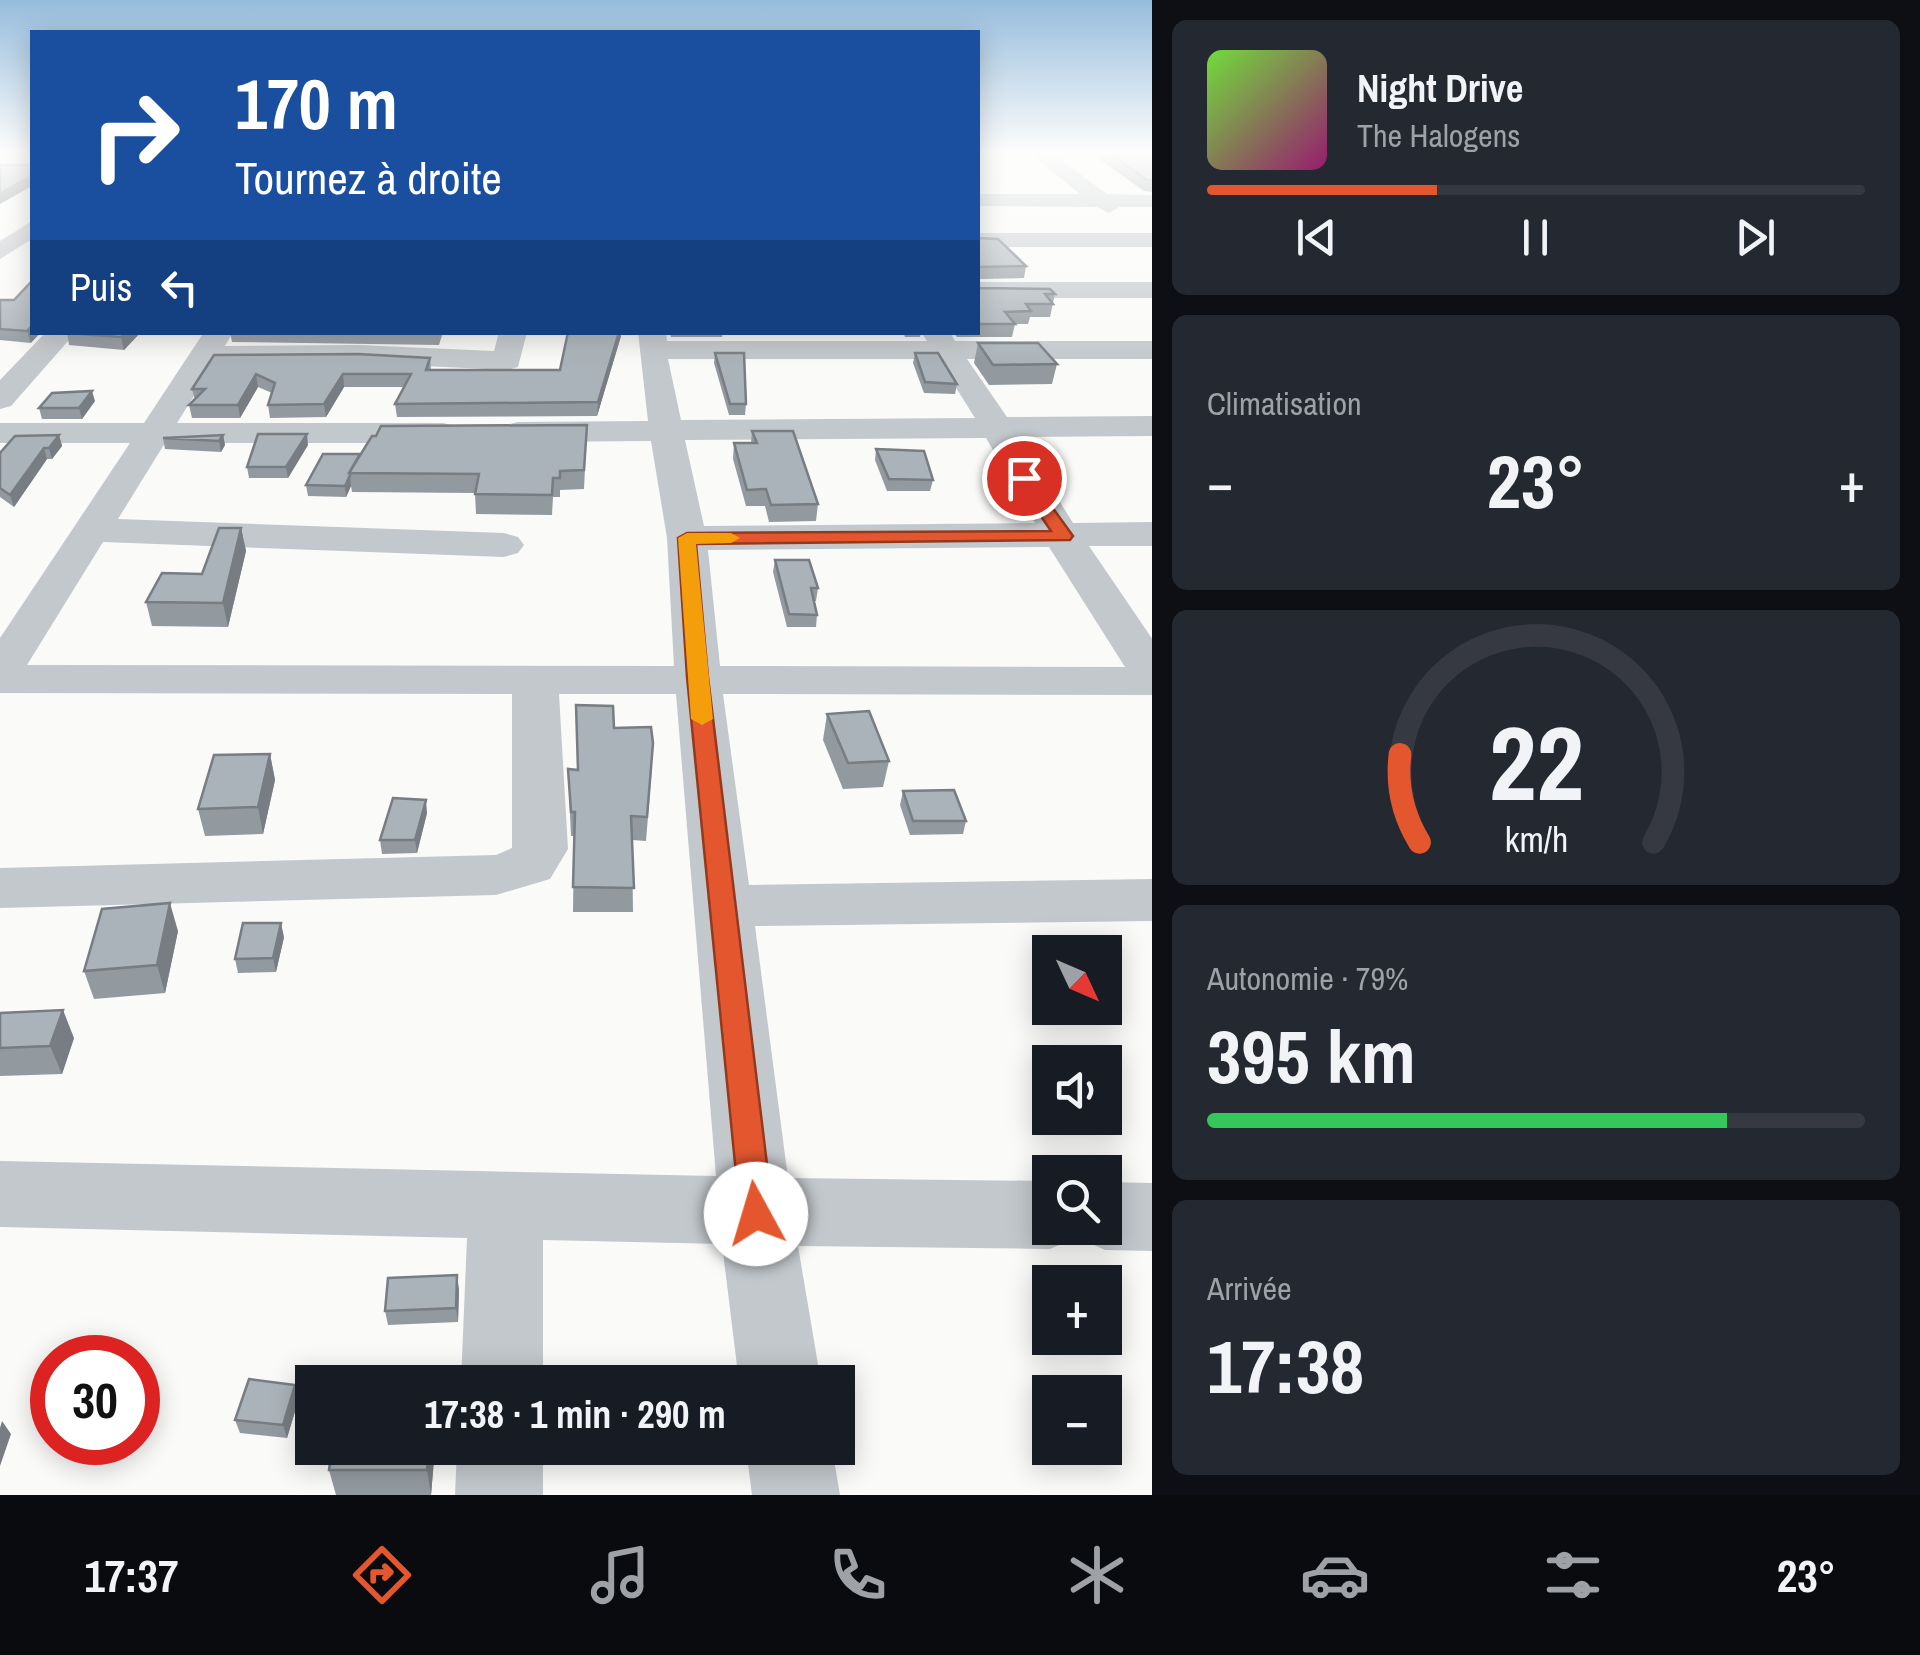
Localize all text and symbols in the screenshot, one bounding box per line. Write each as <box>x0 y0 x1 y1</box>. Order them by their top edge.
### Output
text: 170 m <box>235 57 398 151</box>
text: Night Drive <box>1357 63 1523 114</box>
icon: right <box>70 70 200 200</box>
text: The Halogens <box>1357 114 1520 157</box>
text: Tournez à droite <box>235 147 502 208</box>
icon: previous <box>1289 210 1344 265</box>
icon: pause <box>1508 210 1563 265</box>
icon: next <box>1728 210 1783 265</box>
icon: left <box>152 260 207 315</box>
text: Puis <box>70 262 132 313</box>
text: Climatisation <box>1207 382 1362 425</box>
text: 23° <box>1487 430 1585 531</box>
pin <box>982 436 1067 521</box>
text: − <box>1207 445 1233 519</box>
text: + <box>1839 445 1865 519</box>
icon: arrive <box>997 451 1052 506</box>
text: 22 <box>1489 692 1583 832</box>
text: km/h <box>1504 815 1568 863</box>
north arrow <box>1032 935 1122 1025</box>
map controls <box>1032 935 1122 1465</box>
text: Autonomie · 79% <box>1207 957 1408 1000</box>
text: 395 km <box>1207 1005 1416 1106</box>
button: sound <box>1032 1045 1122 1135</box>
button: search <box>1032 1155 1122 1245</box>
position arrow <box>704 1162 808 1266</box>
button: + <box>1032 1265 1122 1355</box>
text: Arrivée <box>1207 1267 1292 1310</box>
text: 17:38 <box>1207 1315 1364 1416</box>
speed limit sign: 30 <box>30 1335 160 1465</box>
button: − <box>1032 1375 1122 1465</box>
text: 17:38 · 1 min · 290 m <box>424 1389 726 1440</box>
icon: directions <box>347 1540 417 1610</box>
icon: music <box>585 1540 655 1610</box>
icon: phone <box>823 1540 893 1610</box>
icon: climate <box>1062 1540 1132 1610</box>
icon: car <box>1300 1540 1370 1610</box>
icon: filters <box>1538 1540 1608 1610</box>
text: 17:37 <box>84 1545 179 1606</box>
text: 23° <box>1777 1545 1836 1606</box>

